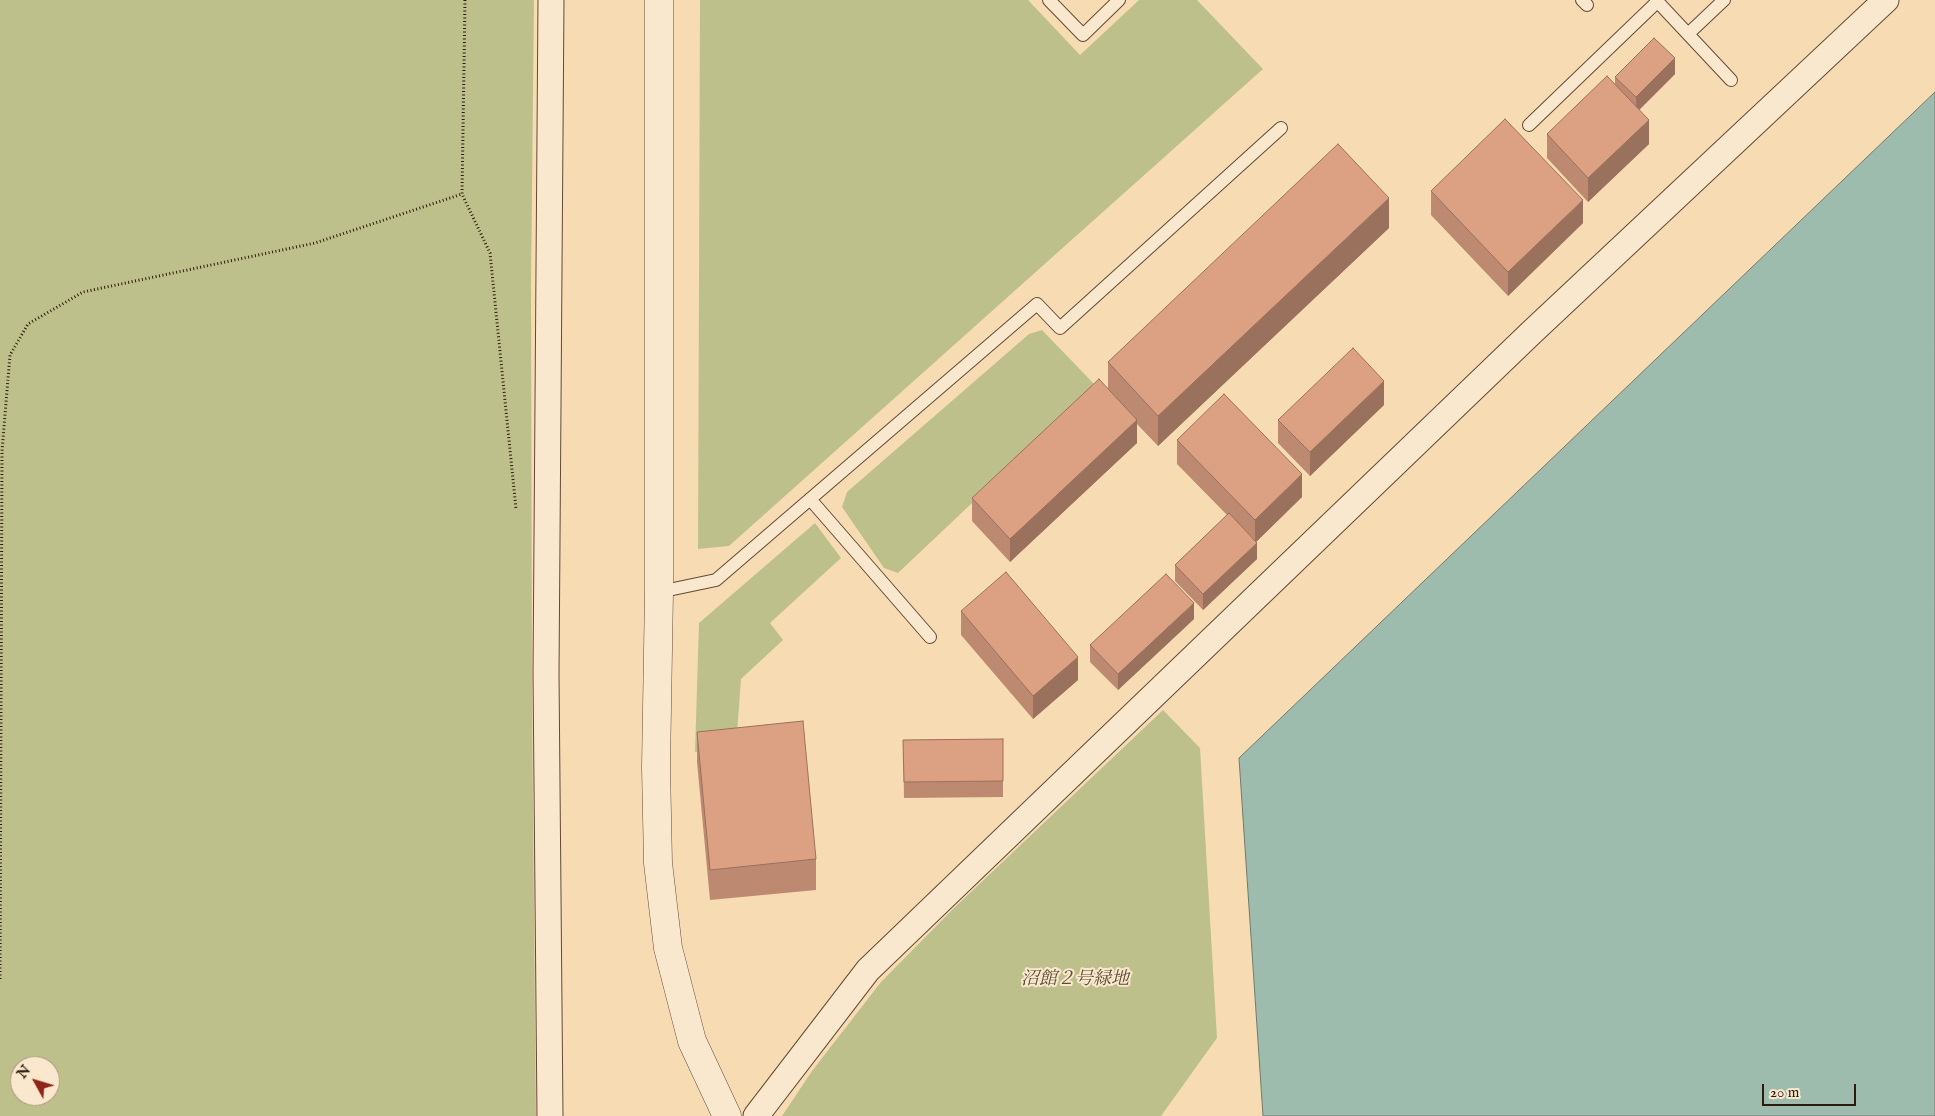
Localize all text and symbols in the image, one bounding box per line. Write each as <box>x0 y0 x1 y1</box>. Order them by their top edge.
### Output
park label: 沼館２号緑地 <box>1021 969 1129 991</box>
north arrow <box>10 1056 60 1106</box>
text: N <box>13 1062 35 1083</box>
scale bar <box>1765 1074 1859 1106</box>
text: 20 m <box>1770 1083 1799 1102</box>

